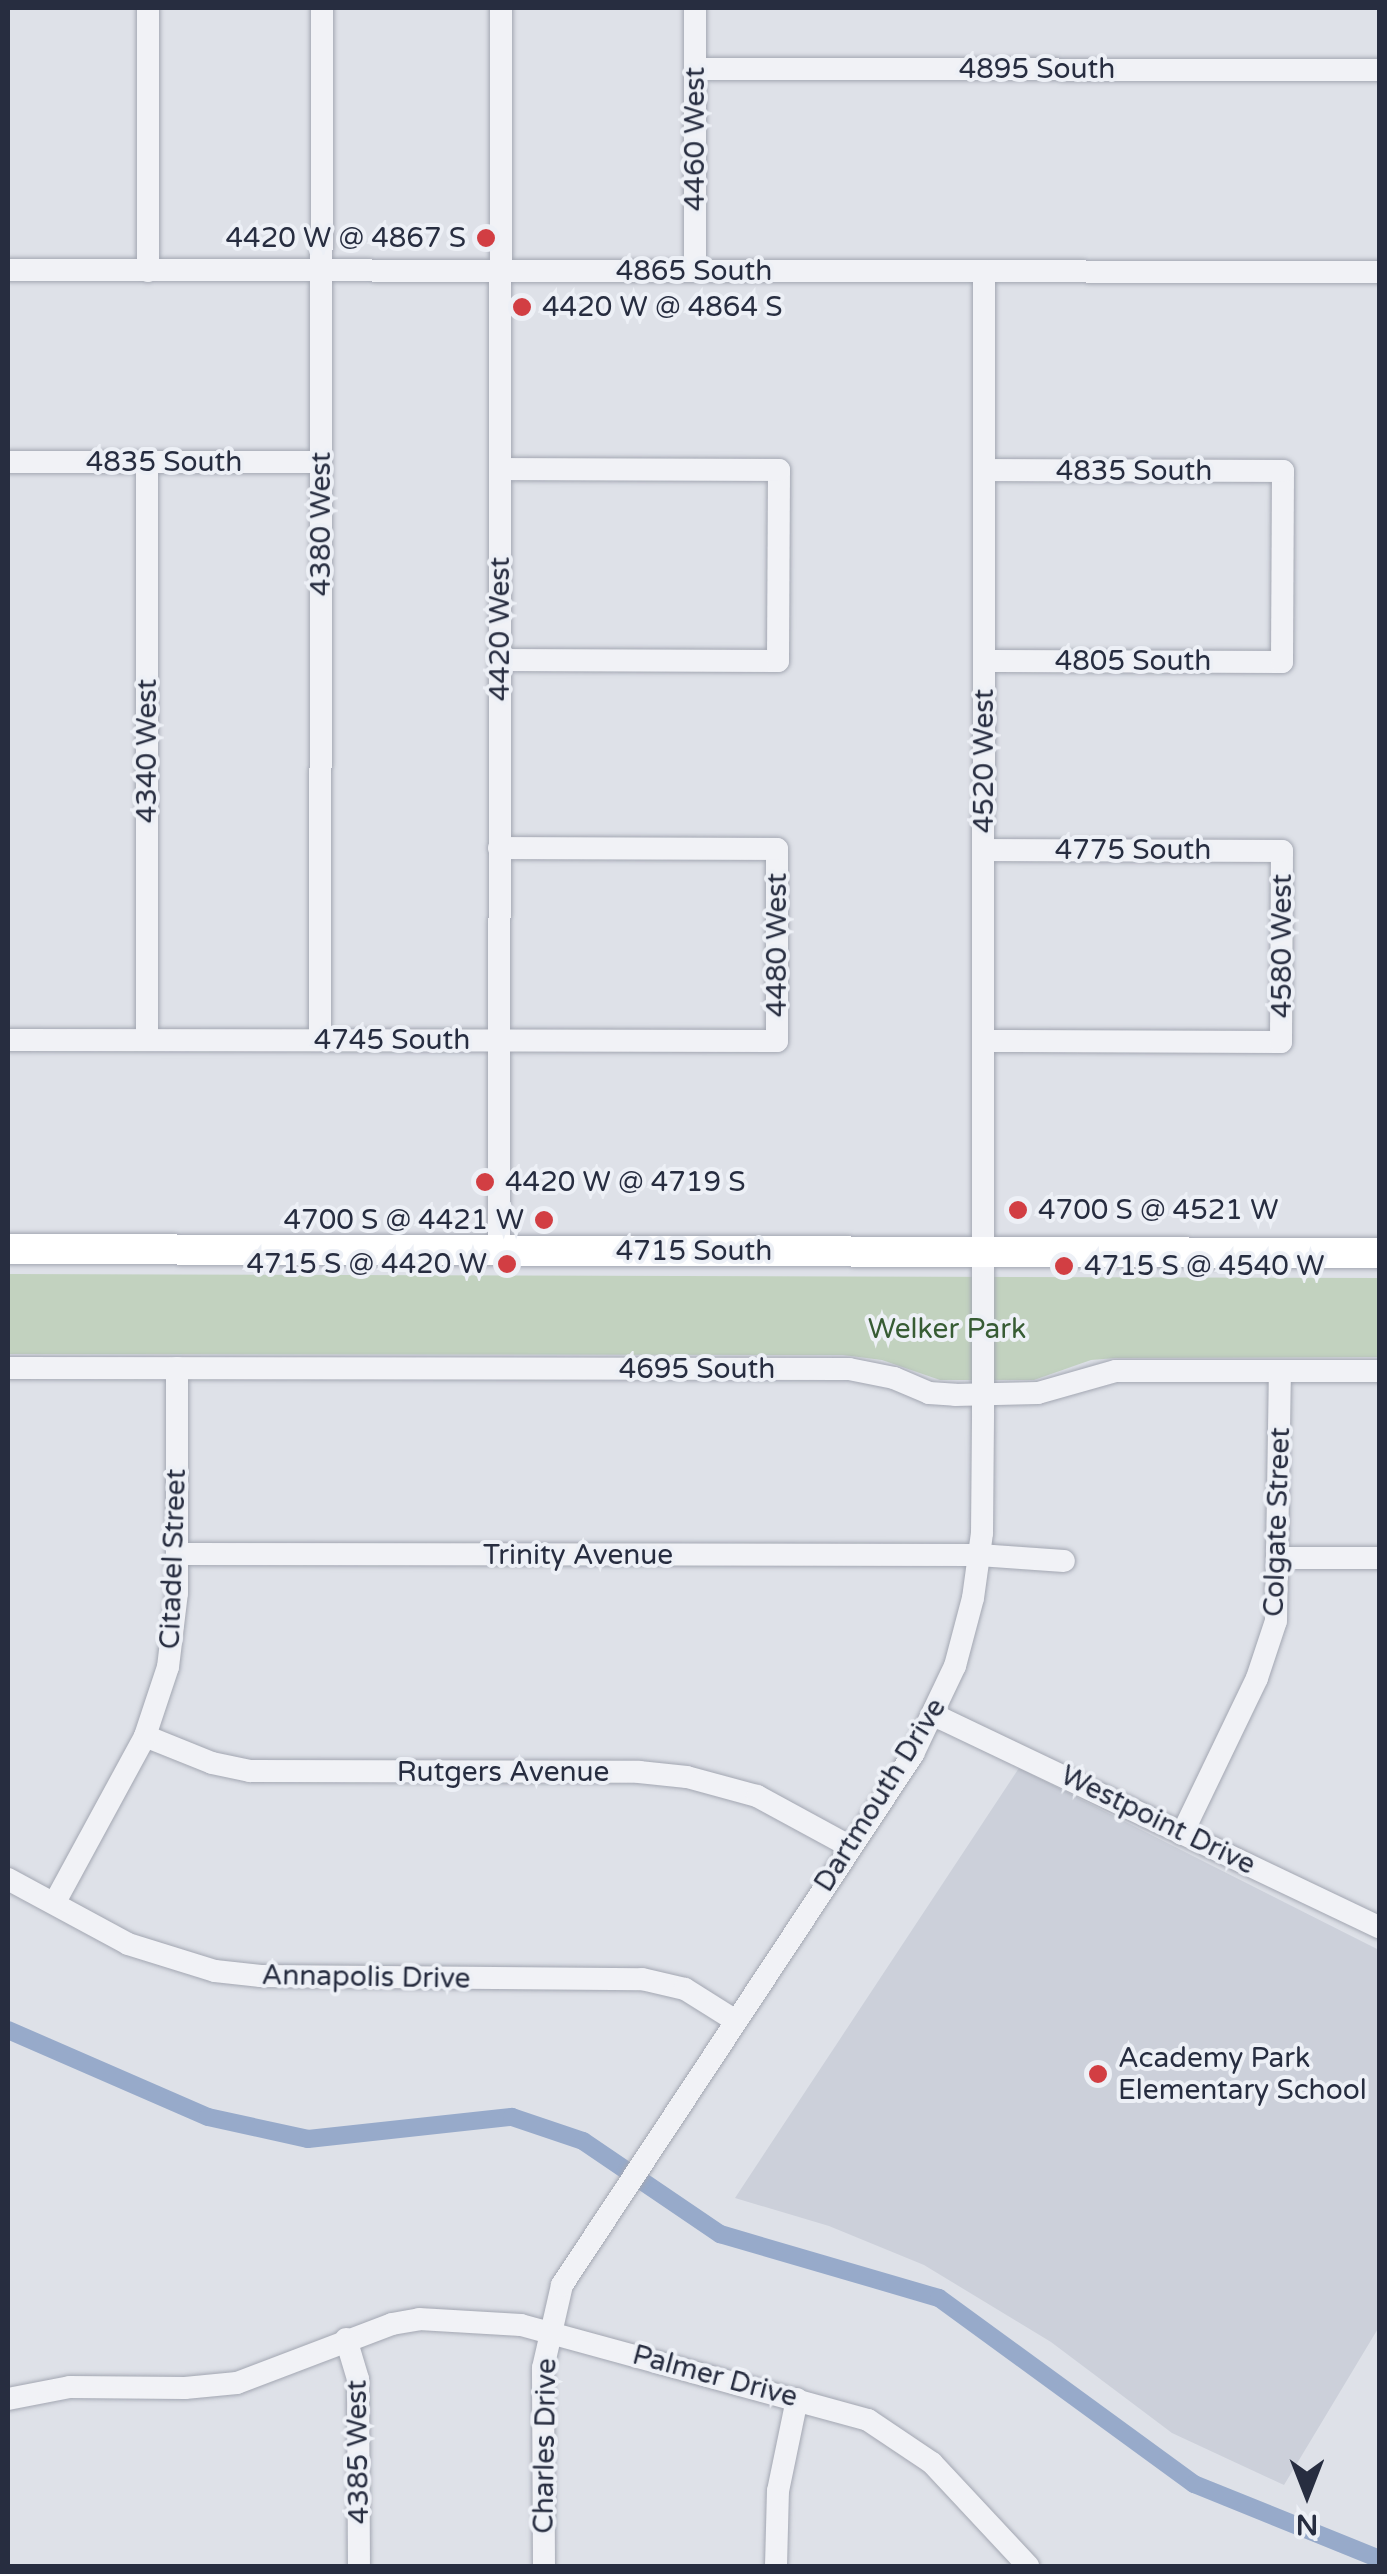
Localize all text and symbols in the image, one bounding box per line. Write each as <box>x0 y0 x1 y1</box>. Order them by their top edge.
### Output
street label: 4895 South <box>959 52 1115 86</box>
street label: 4460 West <box>678 67 712 211</box>
place label: 4420 W @ 4867 S <box>226 221 466 255</box>
marker: 4420 W @ 4867 S <box>475 227 497 249</box>
street label: 4865 South <box>616 254 772 288</box>
place label: 4420 W @ 4864 S <box>542 290 782 324</box>
marker: 4420 W @ 4864 S <box>511 296 533 318</box>
street label: 4835 South <box>86 445 242 479</box>
street label: 4380 West <box>304 452 338 596</box>
street label: 4835 South <box>1056 454 1212 488</box>
street label: 4420 West <box>483 557 517 701</box>
street label: 4805 South <box>1055 644 1211 678</box>
street label: 4340 West <box>130 679 164 823</box>
street label: 4520 West <box>967 689 1001 833</box>
street label: 4775 South <box>1055 833 1211 867</box>
street label: 4480 West <box>760 873 794 1017</box>
street label: 4580 West <box>1265 874 1299 1018</box>
street label: 4745 South <box>314 1023 470 1057</box>
place label: 4420 W @ 4719 S <box>505 1165 745 1199</box>
marker: 4420 W @ 4719 S <box>474 1171 496 1193</box>
place label: 4700 S @ 4521 W <box>1038 1193 1278 1227</box>
marker: 4700 S @ 4521 W <box>1007 1199 1029 1221</box>
place label: 4700 S @ 4421 W <box>284 1203 524 1237</box>
marker: 4700 S @ 4421 W <box>533 1209 555 1231</box>
street label: 4715 South <box>616 1234 772 1268</box>
place label: 4715 S @ 4420 W <box>247 1247 487 1281</box>
place label: 4715 S @ 4540 W <box>1084 1249 1324 1283</box>
marker: 4715 S @ 4420 W <box>496 1253 518 1275</box>
marker: 4715 S @ 4540 W <box>1053 1255 1075 1277</box>
park label: Welker Park <box>868 1312 1026 1346</box>
street label: 4695 South <box>619 1352 775 1386</box>
street label: Colgate Street <box>1257 1427 1297 1617</box>
street label: Citadel Street <box>153 1468 193 1650</box>
street label: Trinity Avenue <box>483 1538 673 1572</box>
street label: Dartmouth Drive <box>807 1692 953 1898</box>
street label: Rutgers Avenue <box>397 1755 609 1789</box>
street label: Westpoint Drive <box>1055 1758 1261 1882</box>
street label: Annapolis Drive <box>261 1958 471 1996</box>
place label: Academy Park Elementary School <box>1118 2041 1367 2107</box>
marker: Academy Park Elementary School <box>1087 2063 1109 2085</box>
street label: Palmer Drive <box>629 2338 801 2414</box>
street label: Charles Drive <box>527 2358 563 2534</box>
street label: 4385 West <box>340 2379 376 2525</box>
north arrow <box>1257 2444 1357 2544</box>
text: N <box>1296 2507 1318 2541</box>

